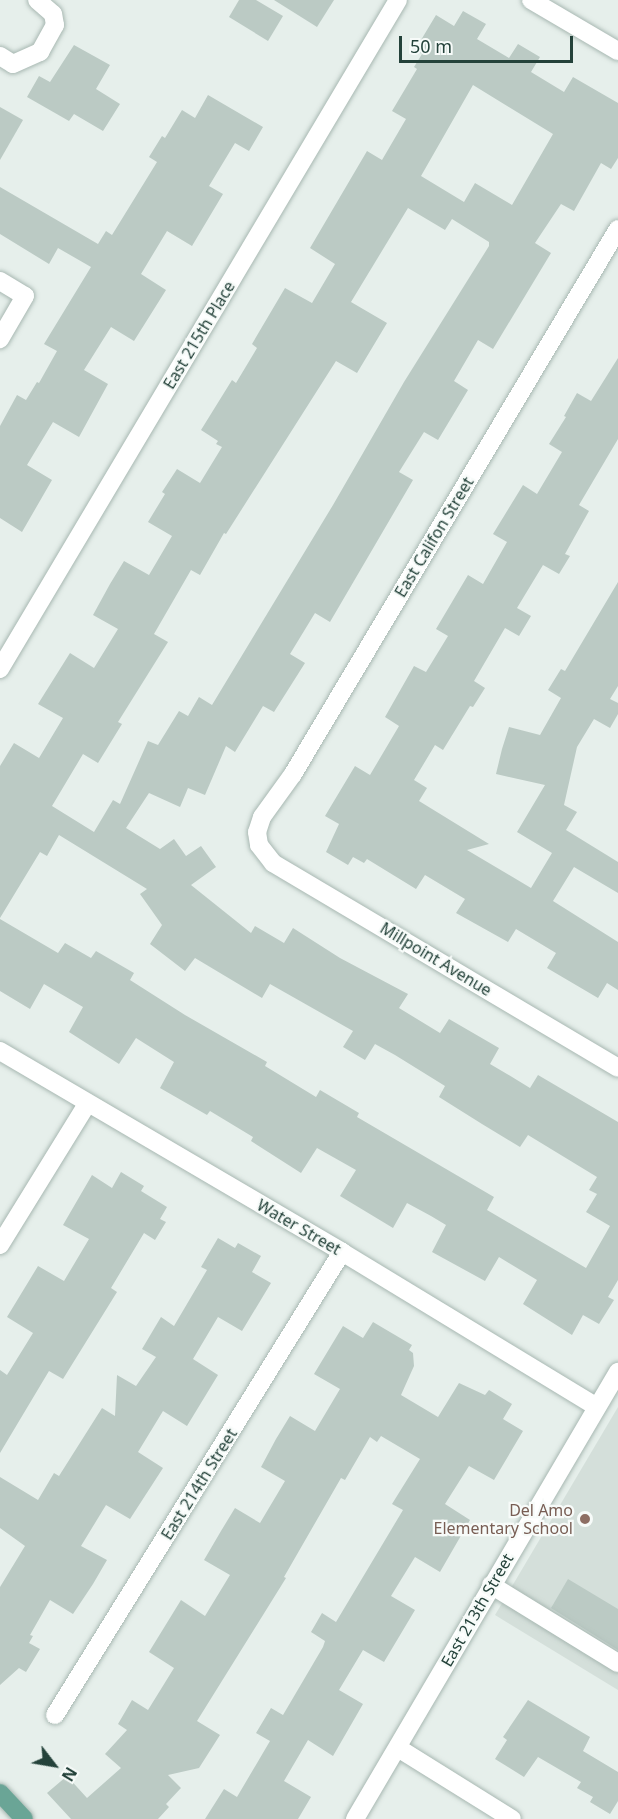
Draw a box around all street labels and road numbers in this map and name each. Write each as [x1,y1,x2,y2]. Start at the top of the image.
street label: East 215th Place [159,278,239,392]
street label: East Califon Street [391,473,477,601]
street label: Millpoint Avenue [377,918,495,1000]
street label: Water Street [254,1195,344,1259]
street label: East 214th Street [157,1425,241,1543]
street label: East 213th Street [437,1550,517,1670]

